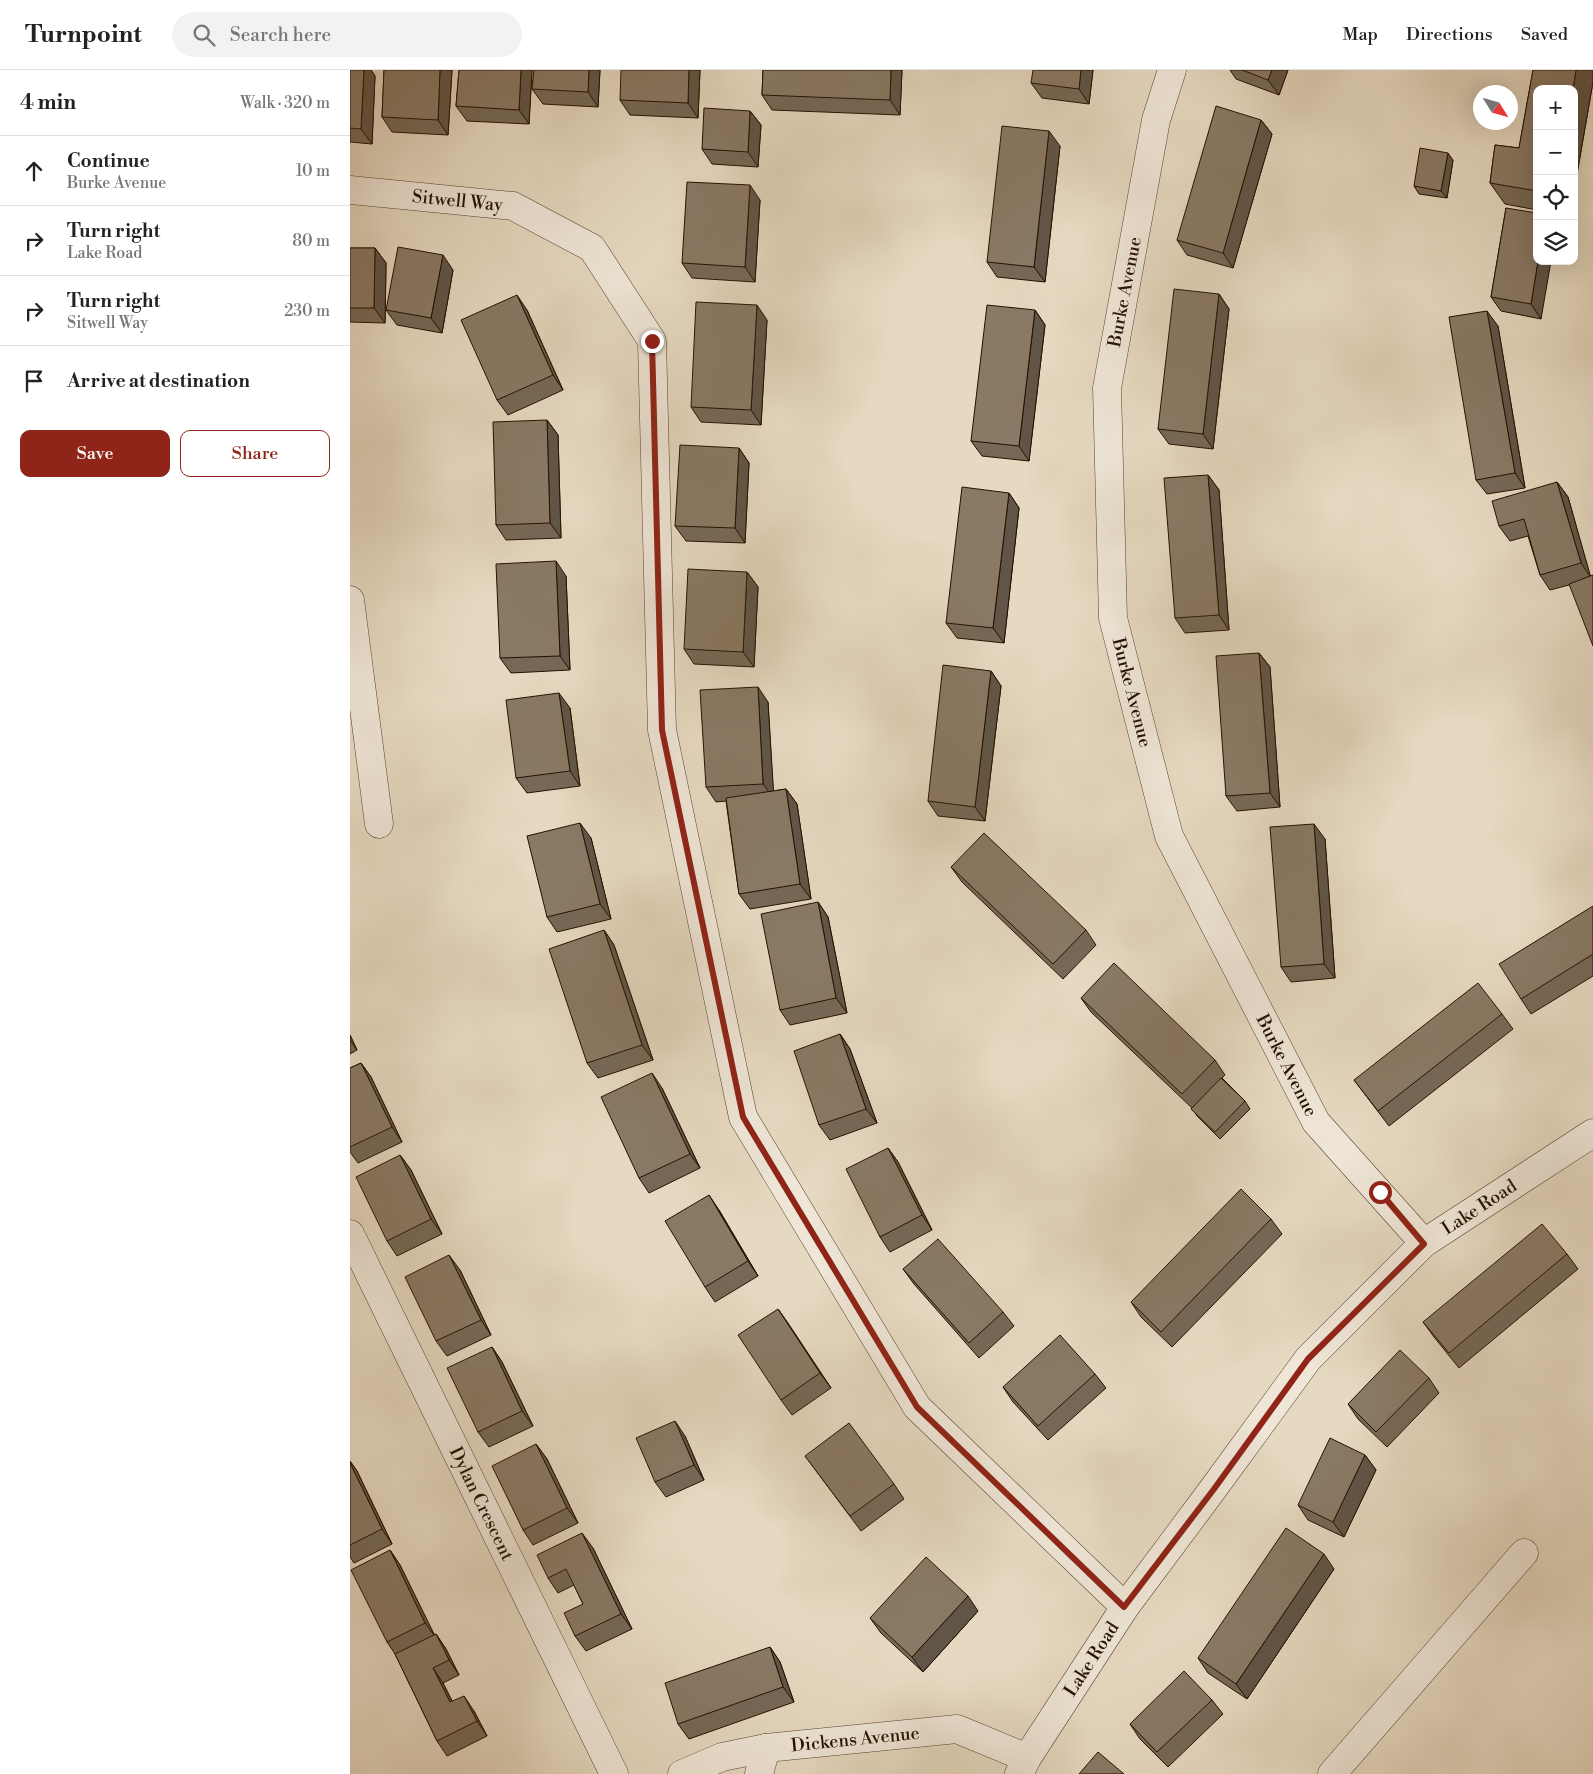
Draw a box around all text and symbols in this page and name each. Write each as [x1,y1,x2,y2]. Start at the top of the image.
search box [172,12,522,57]
text: Turnpoint [25,20,142,50]
icon: search [190,21,218,49]
text: Search here [230,23,331,47]
text: Map [1342,23,1378,46]
text: Directions [1406,23,1493,46]
text: Saved [1521,23,1568,46]
north arrow [1473,85,1518,130]
map controls [1533,85,1578,265]
button: + [1533,85,1578,130]
text: 4 min [20,90,76,116]
text: Walk · 320 m [240,93,330,113]
button: − [1533,130,1578,175]
text: Continue [67,149,150,173]
icon: ahead [20,157,48,185]
text: 10 m [296,161,330,181]
text: Burke Avenue [67,173,166,193]
button: locate [1533,175,1578,220]
street label: Sitwell Way [411,185,504,216]
text: Turn right [67,219,160,243]
button: layers [1533,220,1578,265]
icon: right [20,227,48,255]
text: 80 m [292,231,330,251]
street label: Burke Avenue [1103,235,1147,350]
text: Lake Road [67,243,142,263]
text: Turn right [67,289,160,313]
icon: right [20,297,48,325]
text: 230 m [284,301,330,321]
text: Sitwell Way [67,313,148,333]
route end [641,330,664,353]
icon: arrive [20,367,48,395]
text: Arrive at destination [67,369,250,393]
button: Save [20,430,170,477]
button: Share [180,430,330,477]
street label: Burke Avenue [1107,635,1157,750]
street label: Burke Avenue [1251,1009,1323,1120]
street label: Lake Road [1437,1174,1522,1240]
route start [1369,1181,1392,1204]
street label: Dylan Crescent [444,1443,520,1565]
street label: Lake Road [1059,1616,1124,1701]
street label: Dickens Avenue [790,1721,921,1757]

